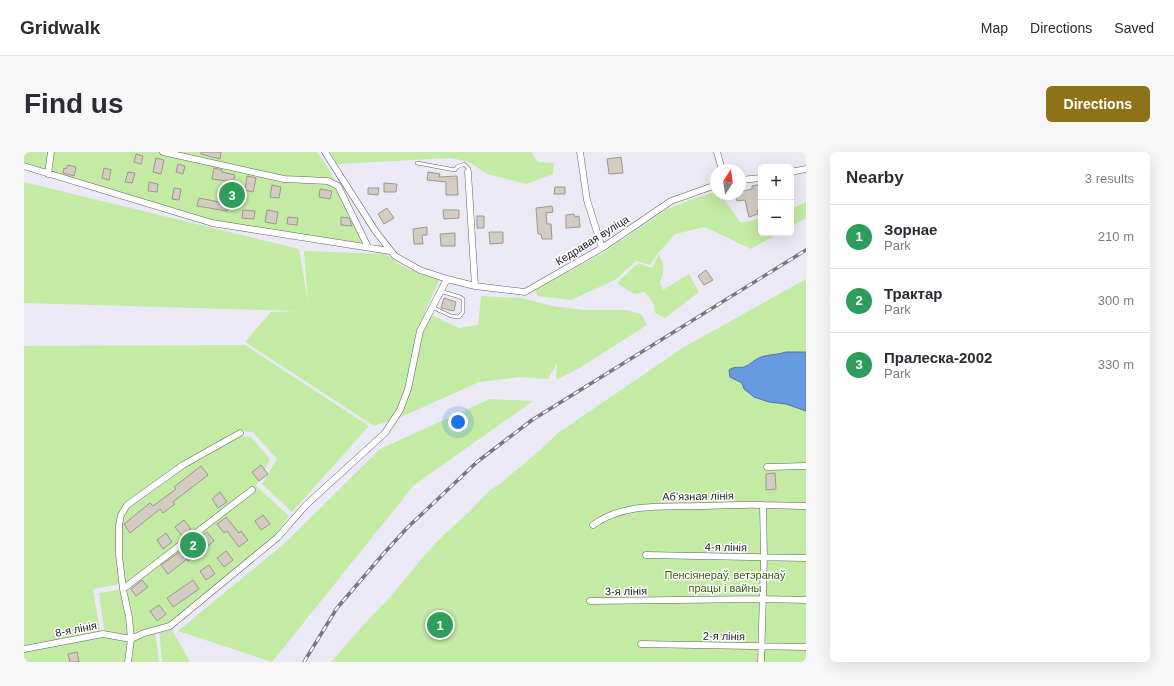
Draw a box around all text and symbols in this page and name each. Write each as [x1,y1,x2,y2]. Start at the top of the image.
text: Gridwalk [20,17,100,38]
text: Map [981,20,1008,36]
text: Directions [1030,20,1092,36]
text: Saved [1114,20,1154,36]
button: Directions [1046,86,1150,122]
text: Find us [24,88,124,119]
north arrow [710,164,746,200]
map controls [758,164,794,236]
button: + [758,164,794,200]
text: Nearby [846,168,904,187]
text: 3 results [1085,171,1134,186]
pin: 3 [219,180,245,210]
button: − [758,200,794,236]
street label: Кедравая вуліца [553,212,632,267]
text: Зорнае [884,221,937,238]
text: 1 [855,229,863,244]
text: 210 m [1098,229,1134,244]
text: Park [884,238,911,253]
text: Трактар [884,285,942,302]
text: 2 [855,293,863,308]
text: 300 m [1098,293,1134,308]
text: Park [884,302,911,317]
text: Пралеска-2002 [884,349,992,366]
text: 3 [855,357,863,372]
text: 330 m [1098,357,1134,372]
text: Park [884,366,911,381]
your location [448,412,468,432]
street label: Абʼязная лінія [662,489,734,503]
pin: 2 [180,530,206,560]
street label: 4-я лінія [705,541,747,553]
park label: Пенсіянераў, ветэранаў працы і вайны [665,569,786,594]
street label: 3-я лінія [605,585,647,597]
pin: 1 [427,610,453,640]
street label: 8-я лінія [54,619,98,639]
street label: 2-я лінія [703,630,745,642]

